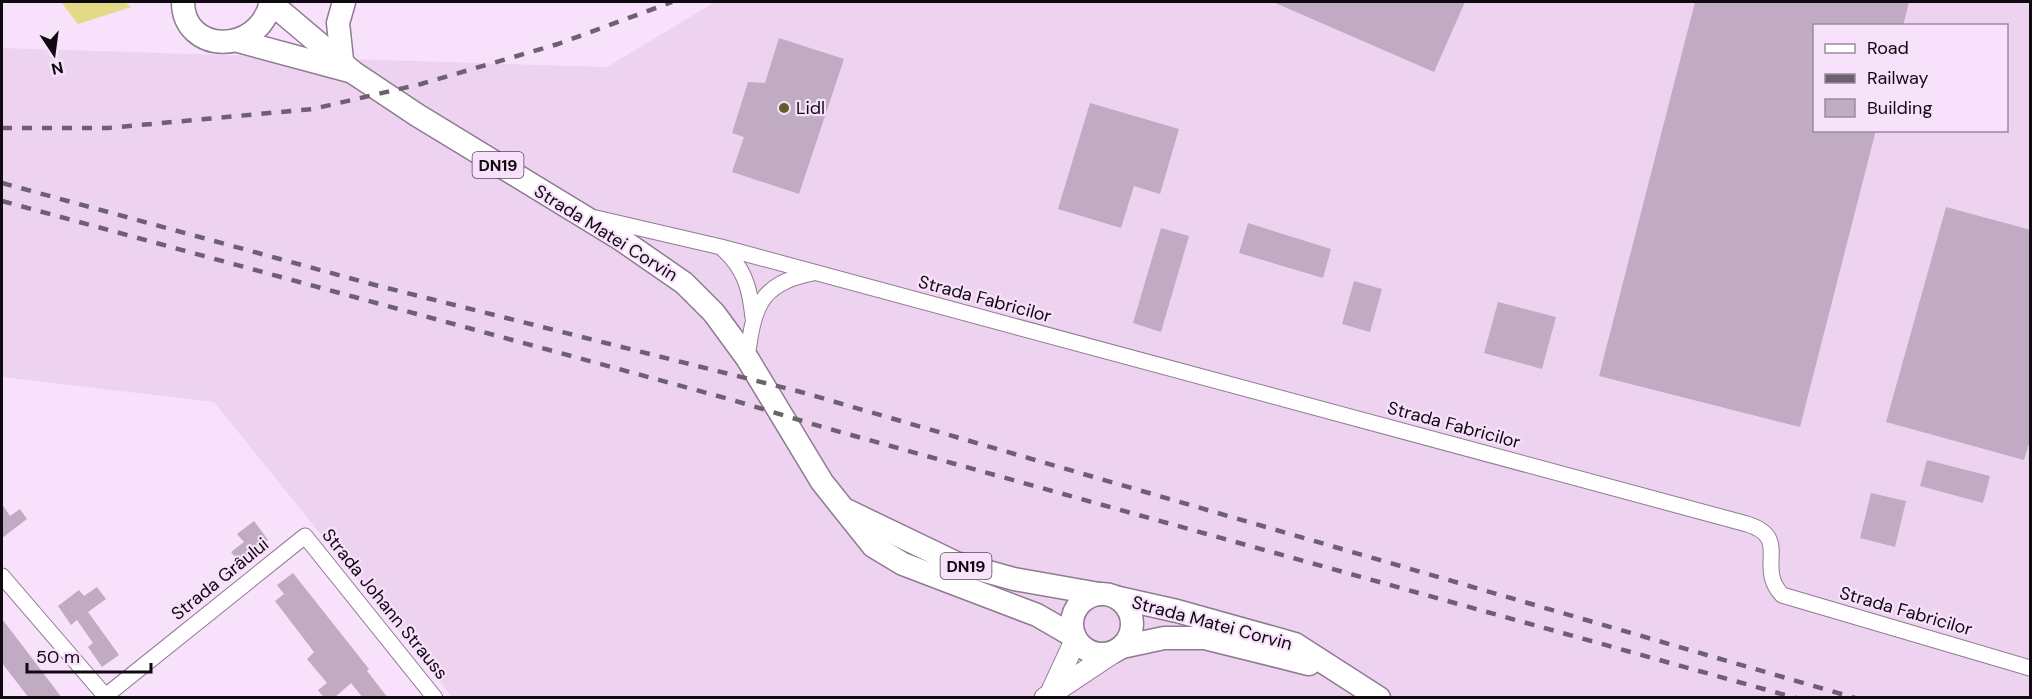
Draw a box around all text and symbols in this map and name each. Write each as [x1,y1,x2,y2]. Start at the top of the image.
north arrow [24,24,84,84]
legend [1813,24,2008,132]
text: Road [1867,36,1909,60]
text: N [49,57,65,80]
text: Railway [1867,66,1929,90]
place label: Lidl [796,96,825,120]
text: Building [1867,96,1932,120]
marker: Lidl [777,101,791,115]
road number: DN19 [472,152,524,178]
street label: Strada Matei Corvin [530,179,682,287]
street label: Strada Fabricilor [916,270,1055,328]
street label: Strada Fabricilor [1385,396,1524,454]
street label: Strada Johann Strauss [317,524,453,684]
street label: Strada Grâului [166,532,274,626]
road number: DN19 [940,553,992,579]
street label: Strada Fabricilor [1837,581,1975,641]
street label: Strada Matei Corvin [1129,590,1295,656]
scale bar [27,636,152,674]
text: 50 m [36,645,80,669]

